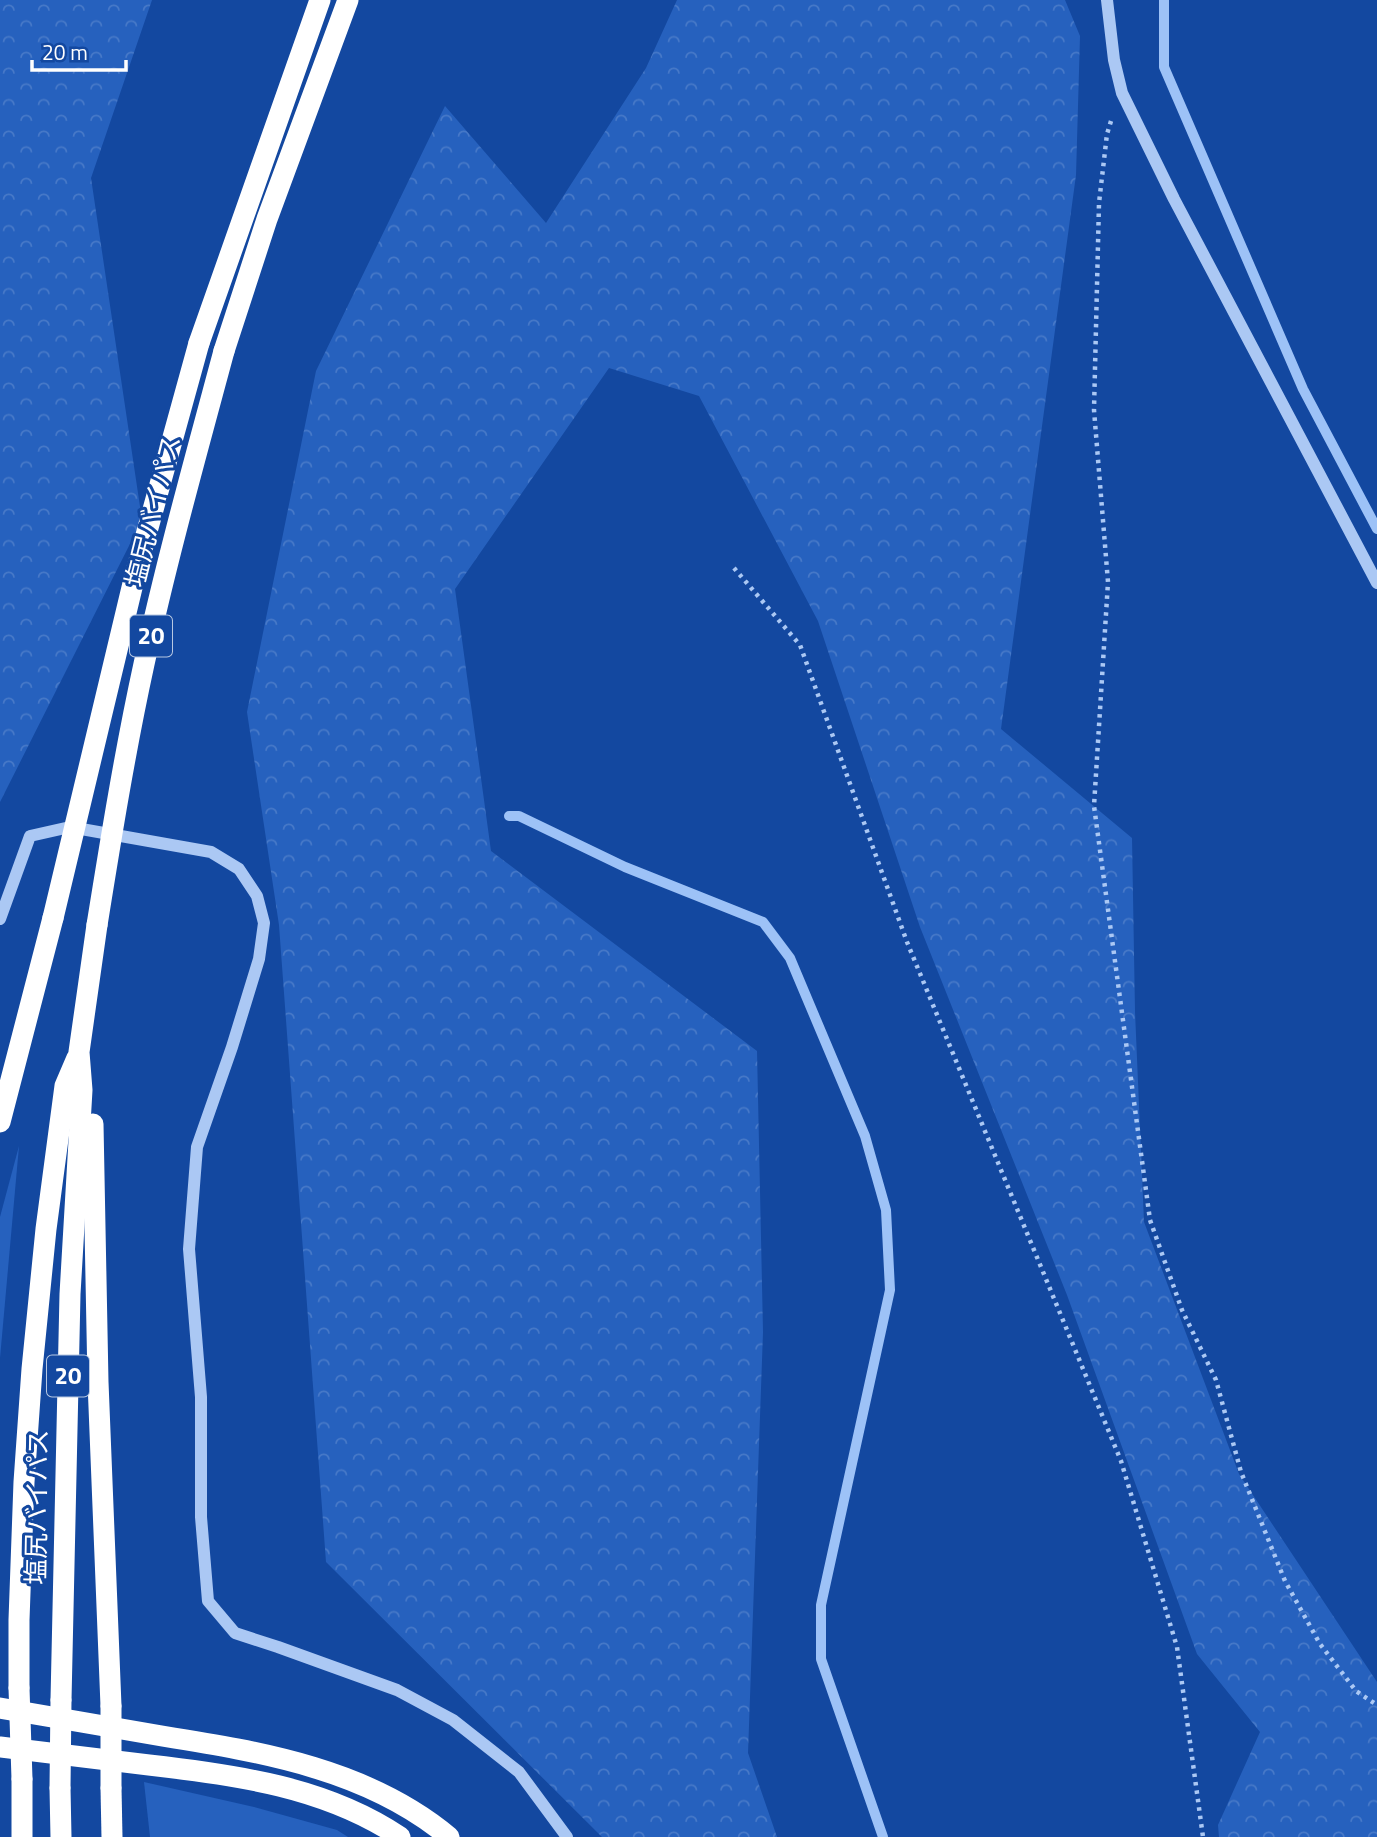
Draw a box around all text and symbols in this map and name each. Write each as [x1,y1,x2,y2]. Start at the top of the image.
scale bar [32,28,126,72]
text: 20 m [42,36,88,68]
street label: 塩尻バイパス [115,431,190,591]
road number: 20 [130,616,172,656]
road number: 20 [47,1356,89,1396]
street label: 塩尻バイパス [16,1429,57,1585]

